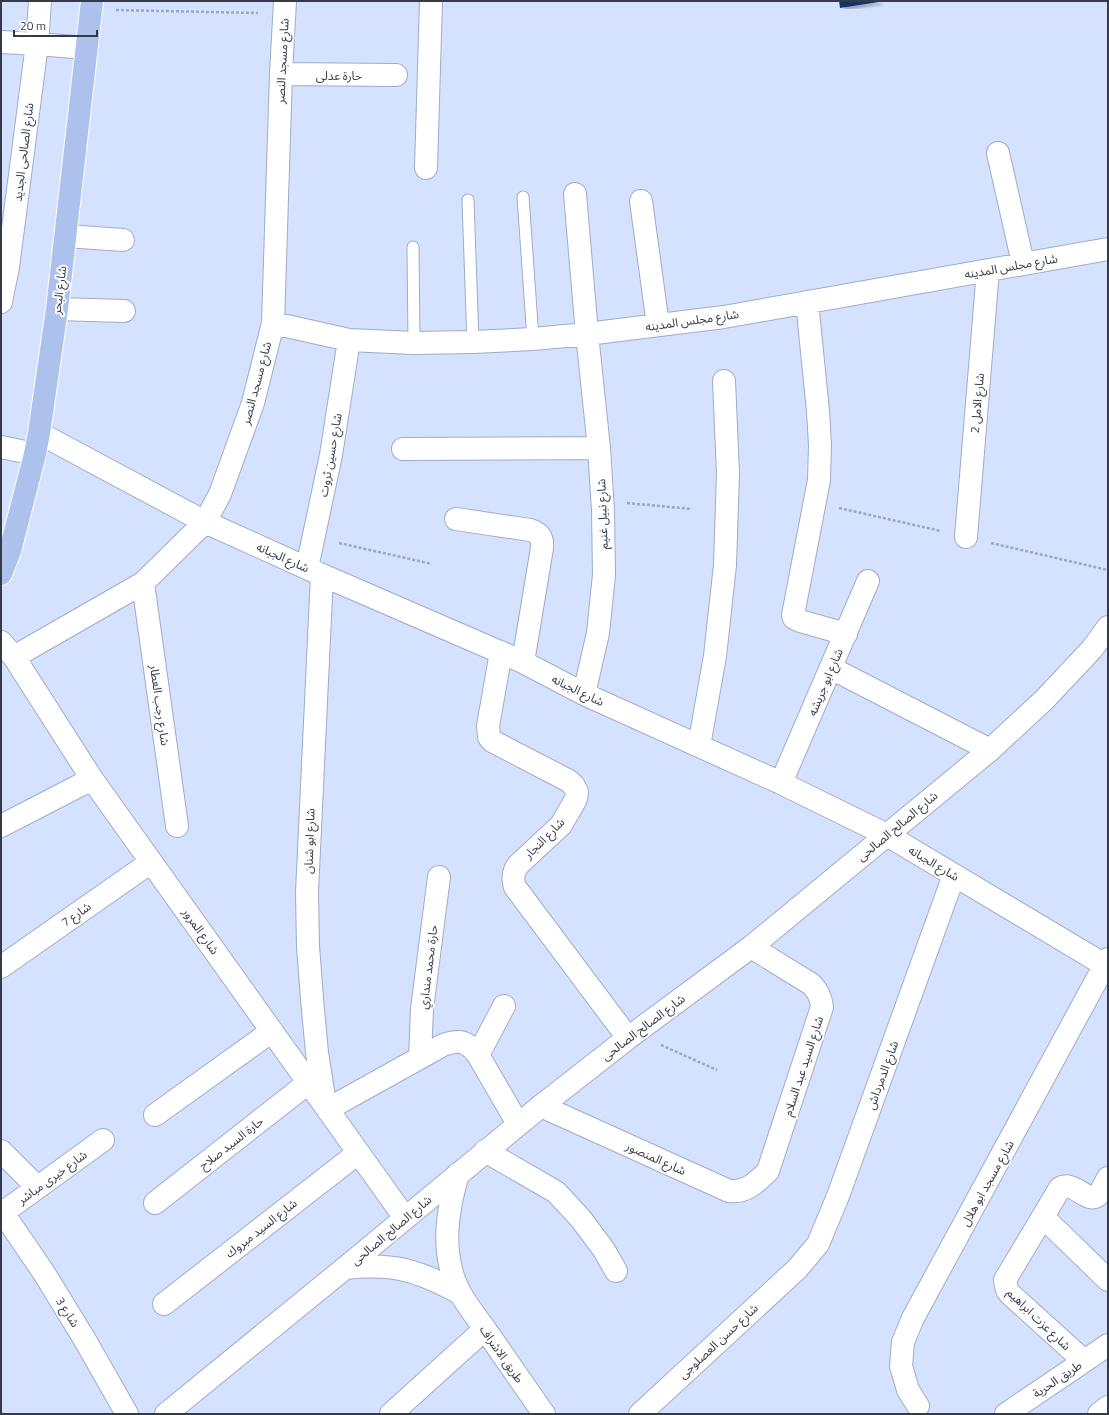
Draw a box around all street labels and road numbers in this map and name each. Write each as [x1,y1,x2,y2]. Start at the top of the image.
street label: شارع مسجد النصر [270,18,294,105]
street label: حارة عدلى [316,66,362,85]
street label: شارع الصالحى الجديد [8,102,38,202]
street label: شارع مجلس المدينه [963,248,1059,284]
street label: شارع البحر [46,265,71,316]
street label: شارع مجلس المدينه [644,304,740,336]
street label: شارع مسجد النصر [236,339,276,428]
street label: شارع الامل 2 [965,372,989,434]
street label: شارع حسين ثروت [313,412,347,498]
street label: شارع نبيل غنيم [591,478,613,550]
street label: شارع الجبانه [253,537,313,577]
street label: شارع ابو جريشه [802,645,848,719]
street label: شارع رجب العطار [145,662,175,747]
street label: شارع الجبانه [549,669,607,711]
street label: شارع الصالح الصالحى [852,786,942,866]
street label: شارع ابو شنان [298,808,320,874]
street label: شارع النجار [518,813,569,864]
street label: شارع الجبانه [905,840,963,886]
street label: شارع 7 [57,897,95,931]
street label: شارع المرور [177,903,224,958]
street label: حارة محمد منداري [413,924,443,1010]
street label: شارع الصالح الصالحى [597,989,689,1065]
street label: شارع السيد عبد السلام [778,1014,828,1118]
street label: شارع الدمرداش [861,1038,903,1112]
street label: حارة السيد صلاح [195,1112,267,1174]
street label: شارع المنصور [622,1136,689,1180]
street label: شارع مسجد ابو هلال [955,1136,1019,1230]
street label: شارع خيرى مباشر [12,1145,91,1209]
street label: شارع الصالح الصالحى [346,1190,436,1270]
street label: شارع السيد مبروك [221,1194,301,1262]
street label: شارع عزت ابراهيم [1003,1283,1075,1355]
street label: شارع 3 [51,1293,85,1331]
street label: شارع حسن العصلوجى [674,1299,762,1383]
street label: طريق الاشراف [475,1321,529,1387]
street label: طريق الحرية [1029,1356,1085,1402]

